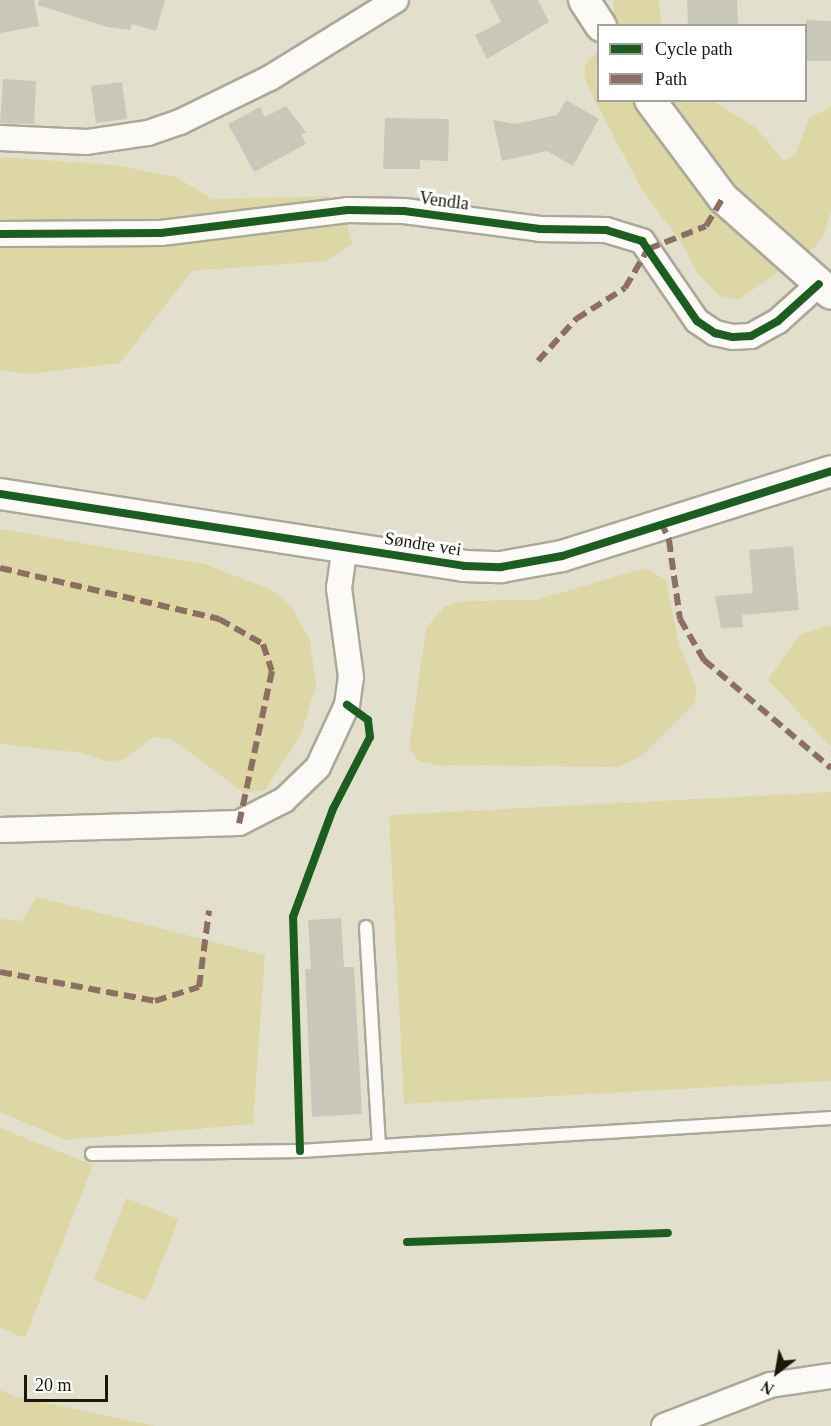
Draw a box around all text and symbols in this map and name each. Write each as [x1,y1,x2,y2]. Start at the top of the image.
legend [597,24,807,102]
text: Cycle path [655,39,732,59]
text: Path [655,69,687,89]
street label: Vendla [418,187,470,215]
street label: Søndre vei [383,527,463,561]
north arrow [747,1342,807,1402]
scale bar [27,1363,111,1401]
text: 20 m [35,1375,72,1395]
text: N [758,1378,777,1398]

